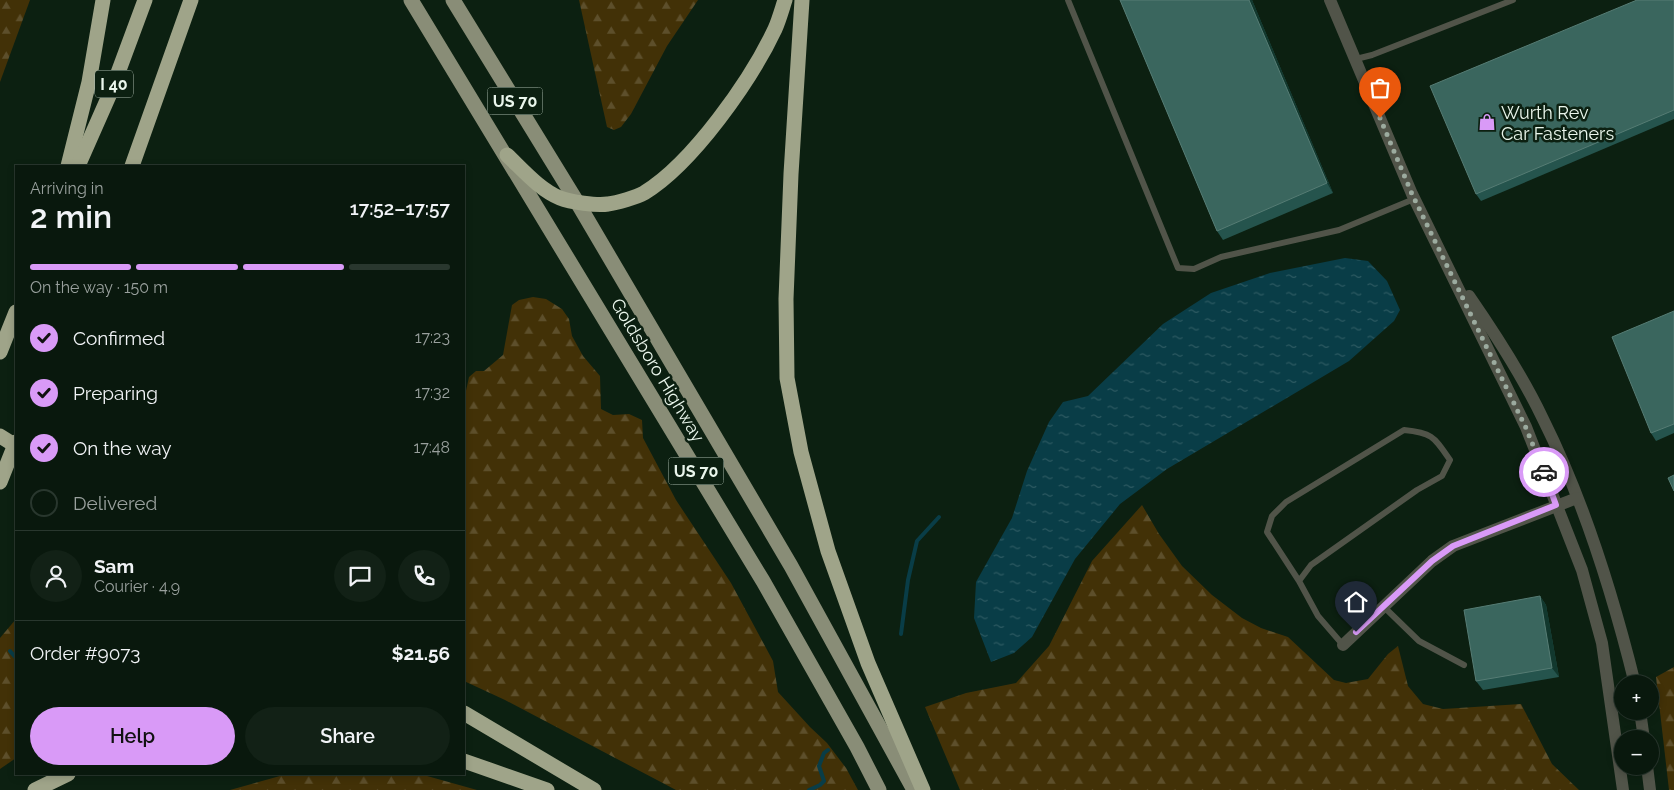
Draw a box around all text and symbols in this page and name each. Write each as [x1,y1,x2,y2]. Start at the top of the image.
pin [1359,67,1401,118]
road number: I 40 [95,70,133,98]
icon: bag [1366,74,1394,102]
road number: US 70 [488,88,542,114]
place label: Wurth Rev Car Fasteners [1501,102,1614,144]
shop icon: Wurth Rev Car Fasteners [1477,112,1497,132]
text: Arriving in [30,179,104,198]
text: 17:52–17:57 [350,197,450,219]
text: 2 min [30,198,112,235]
text: On the way · 150 m [30,278,168,297]
street label: Goldsboro Highway [607,294,709,446]
icon: check [30,324,58,352]
text: Confirmed [73,327,165,349]
text: 17:23 [415,328,450,347]
icon: check [30,379,58,407]
text: Preparing [73,382,158,404]
text: 17:32 [415,383,450,402]
icon: check [30,434,58,462]
text: On the way [73,437,172,459]
text: 17:48 [413,438,450,457]
courier [1519,447,1569,497]
road number: US 70 [668,458,724,484]
icon: car [1530,458,1558,486]
text: Delivered [73,492,157,514]
button: person [30,550,82,602]
button: chat [334,550,386,602]
button: phone [398,550,450,602]
text: Sam [94,555,134,577]
text: Courier · 4.9 [94,577,180,596]
pin [1335,581,1377,632]
icon: home [1342,588,1370,616]
text: Order #9073 [30,642,141,664]
text: $21.56 [392,642,450,664]
map controls [1614,675,1659,775]
button: + [1614,675,1659,720]
button: Help [30,707,235,765]
button: Share [245,707,450,765]
button: − [1614,730,1659,775]

